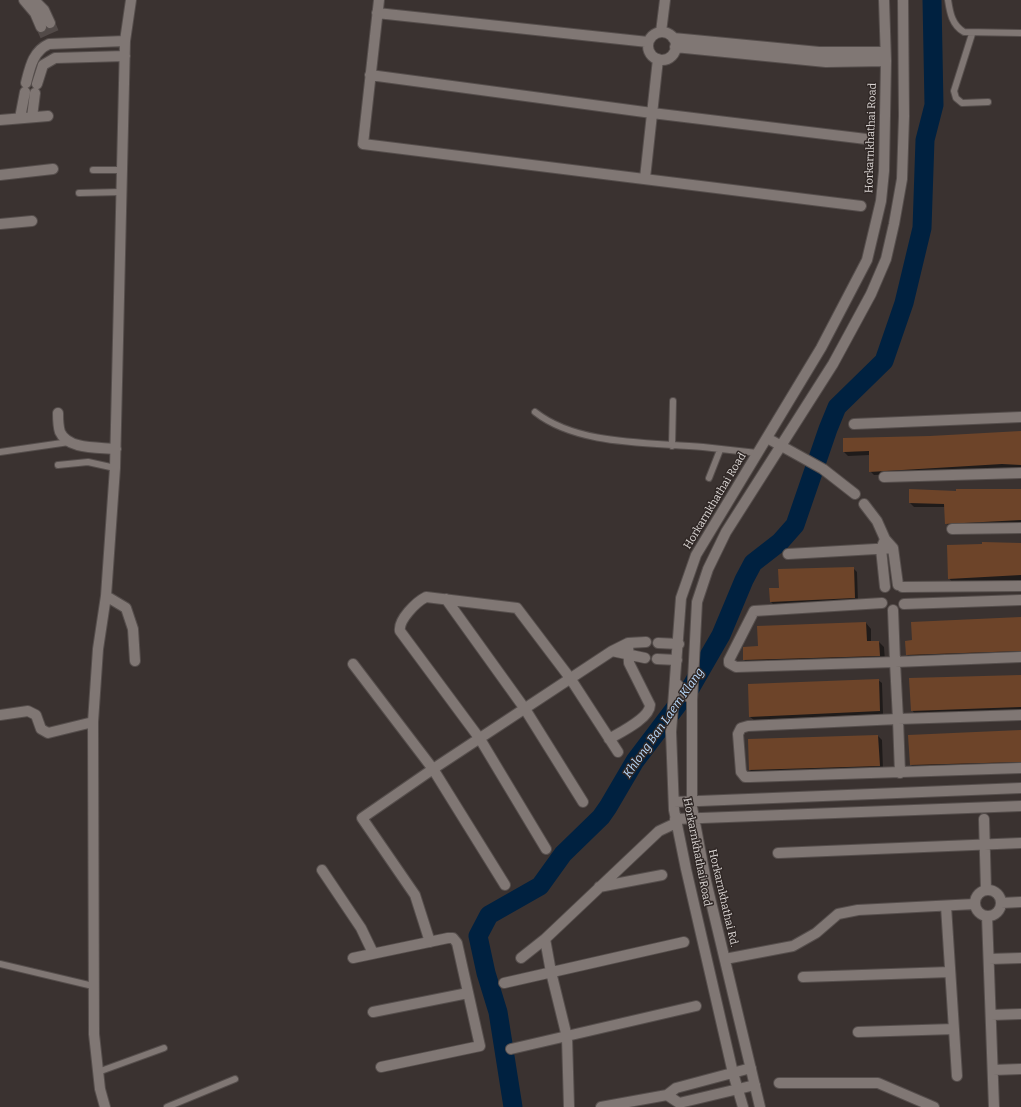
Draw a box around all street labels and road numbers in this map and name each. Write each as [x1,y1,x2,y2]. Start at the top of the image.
street label: Horkarnkhathai Road [862,83,880,193]
street label: Horkarnkhathai Road [681,450,749,552]
street label: Horkarnkhathai Road [680,797,714,907]
street label: Horkarnkhathai Rd. [705,848,741,948]

